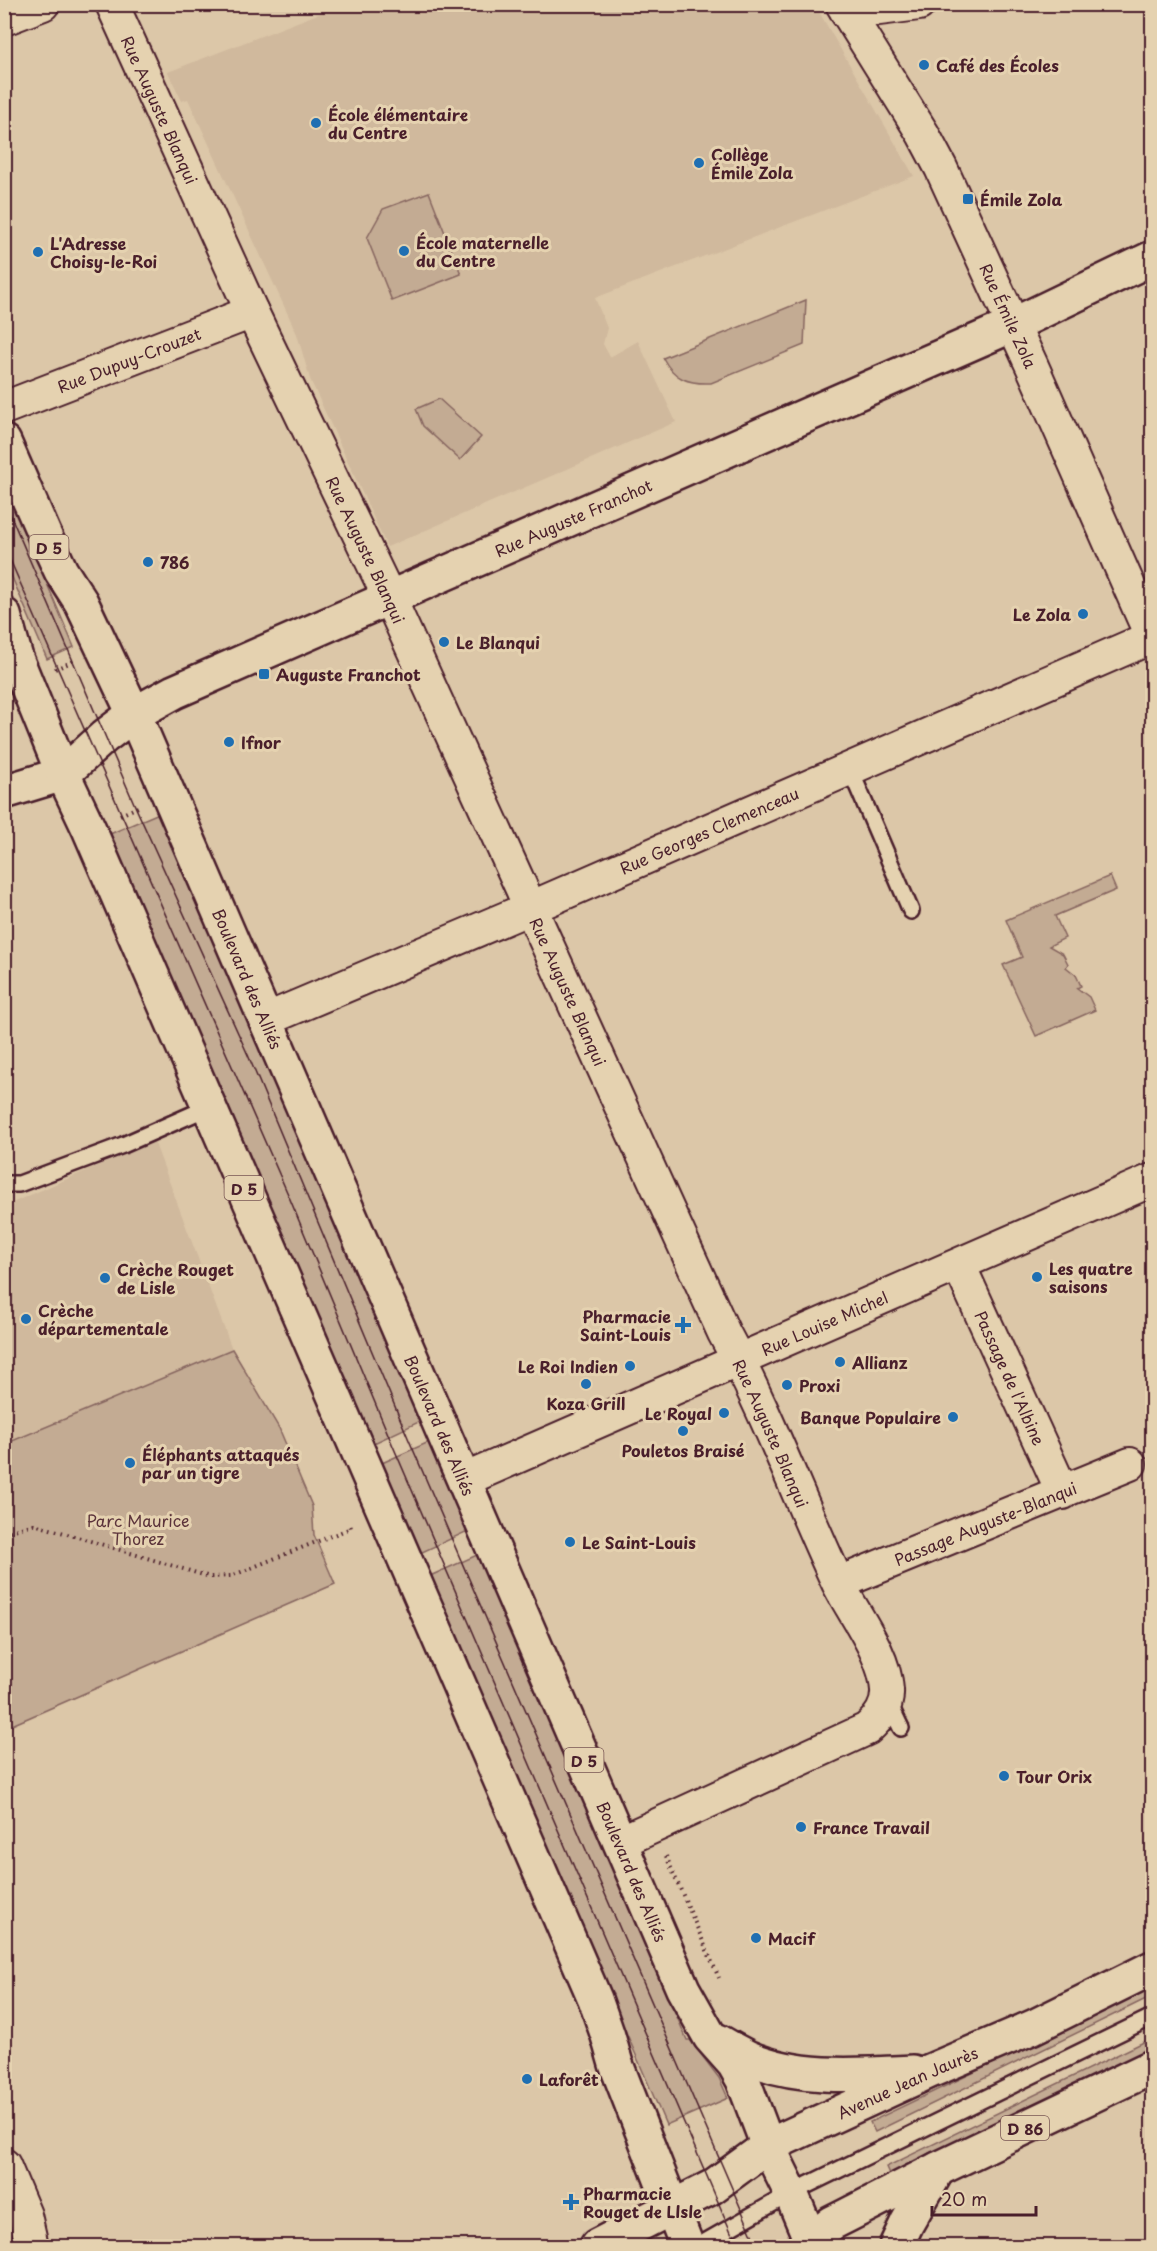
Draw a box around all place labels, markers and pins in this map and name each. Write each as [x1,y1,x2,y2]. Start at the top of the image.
place label: Café des Écoles [936,53,1059,77]
marker: Café des Écoles [917,58,931,72]
place label: École élémentaire du Centre [328,102,468,144]
marker: École élémentaire du Centre [309,116,323,130]
place label: Collège Émile Zola [711,142,793,184]
marker: Collège Émile Zola [692,156,706,170]
place label: Émile Zola [980,187,1062,211]
marker: Émile Zola [961,192,975,206]
place label: École maternelle du Centre [416,230,549,272]
place label: L'Adresse Choisy-le-Roi [50,231,158,273]
marker: École maternelle du Centre [397,244,411,258]
marker: L'Adresse Choisy-le-Roi [31,245,45,259]
place label: 786 [160,550,189,574]
marker: 786 [141,555,155,569]
place label: Le Zola [1013,602,1071,626]
marker: Le Zola [1076,607,1090,621]
place label: Le Blanqui [456,630,540,654]
marker: Le Blanqui [437,635,451,649]
place label: Auguste Franchot [276,662,421,686]
marker: Auguste Franchot [257,667,271,681]
place label: Ifnor [241,730,282,754]
marker: Ifnor [222,735,236,749]
place label: Les quatre saisons [1049,1256,1133,1298]
place label: Crèche Rouget de Lisle [117,1257,234,1299]
marker: Les quatre saisons [1030,1270,1044,1284]
marker: Crèche Rouget de Lisle [98,1271,112,1285]
place label: Crèche départementale [38,1298,169,1340]
place label: Pharmacie Saint-Louis [580,1304,671,1346]
marker: Crèche départementale [19,1312,33,1326]
marker: Pharmacie Saint-Louis [676,1318,690,1332]
place label: Allianz [851,1350,908,1374]
place label: Le Roi Indien [518,1354,618,1378]
marker: Allianz [833,1355,847,1369]
marker: Le Roi Indien [623,1359,637,1373]
place label: Proxi [799,1373,840,1397]
marker: Koza Grill [579,1377,593,1391]
marker: Proxi [780,1378,794,1392]
place label: Koza Grill [547,1391,625,1415]
place label: Le Royal [645,1401,712,1425]
place label: Banque Populaire [800,1405,941,1429]
marker: Le Royal [717,1406,731,1420]
marker: Banque Populaire [946,1410,960,1424]
marker: Pouletos Braisé [676,1424,690,1438]
place label: Pouletos Braisé [621,1438,745,1462]
place label: Éléphants attaqués par un tigre [142,1442,300,1484]
marker: Éléphants attaqués par un tigre [123,1456,137,1470]
place label: Le Saint-Louis [582,1530,696,1554]
marker: Le Saint-Louis [563,1535,577,1549]
place label: Tour Orix [1016,1764,1092,1788]
marker: Tour Orix [997,1769,1011,1783]
place label: France Travail [813,1815,930,1839]
marker: France Travail [794,1820,808,1834]
place label: Macif [768,1926,816,1950]
marker: Macif [749,1931,763,1945]
place label: Laforêt [539,2067,599,2091]
marker: Laforêt [520,2072,534,2086]
place label: Pharmacie Rouget de LIsle [583,2181,702,2223]
marker: Pharmacie Rouget de LIsle [564,2195,578,2209]

